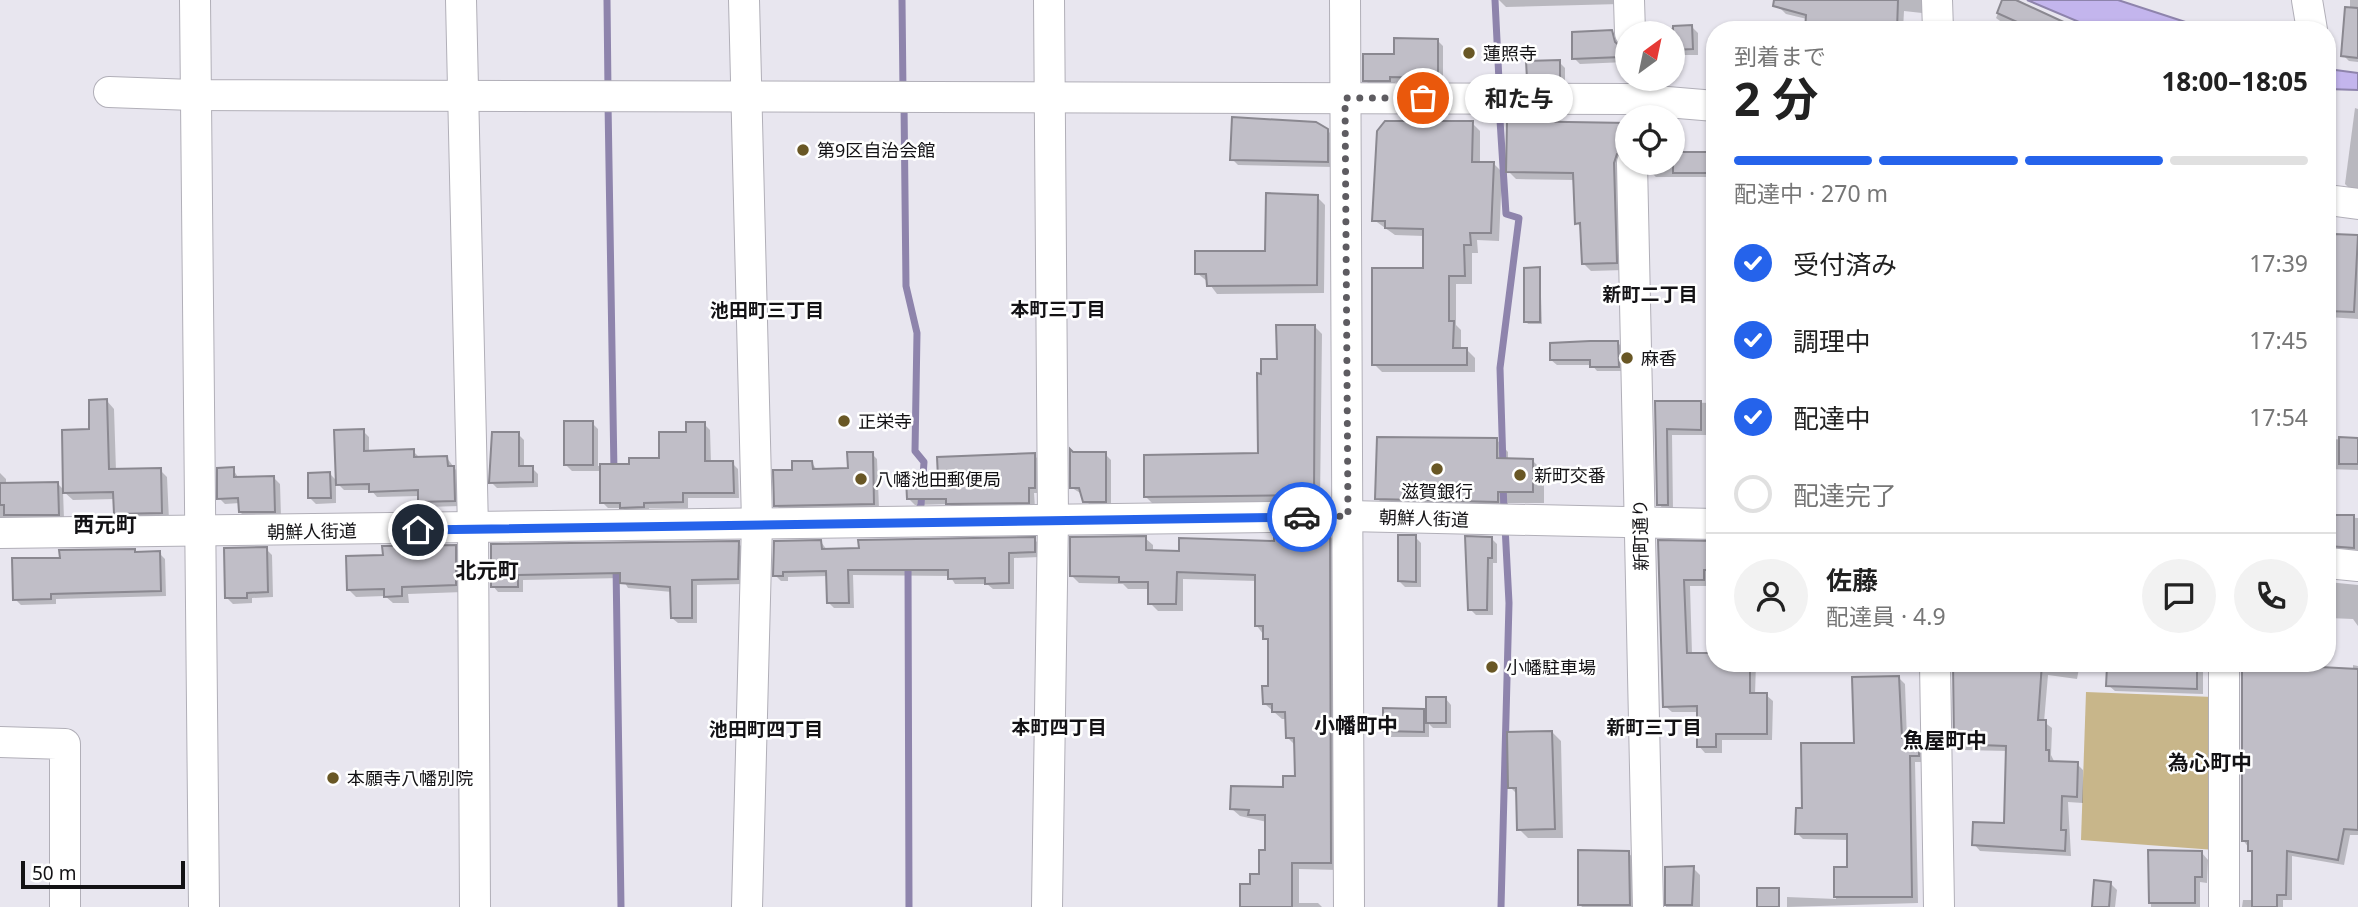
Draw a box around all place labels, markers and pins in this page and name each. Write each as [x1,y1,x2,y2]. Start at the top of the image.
place label: 蓮照寺 [1483,41,1537,65]
marker: 蓮照寺 [1461,45,1477,61]
pin [1393,68,1453,128]
callout: 和た与 [1465,74,1574,122]
place label: 第9区自治会館 [817,138,935,162]
marker: 第9区自治会館 [795,142,811,158]
place label: 麻香 [1641,346,1677,370]
marker: 麻香 [1619,350,1635,366]
place label: 正栄寺 [858,409,912,433]
marker: 正栄寺 [836,413,852,429]
marker: 滋賀銀行 [1429,461,1445,477]
place label: 新町交番 [1534,463,1606,487]
place label: 八幡池田郵便局 [875,467,1001,491]
marker: 新町交番 [1512,467,1528,483]
marker: 八幡池田郵便局 [853,471,869,487]
place label: 滋賀銀行 [1401,479,1473,503]
pin [388,500,448,560]
place label: 小幡駐車場 [1506,655,1596,679]
marker: 小幡駐車場 [1484,659,1500,675]
place label: 本願寺八幡別院 [347,766,473,790]
marker: 本願寺八幡別院 [325,770,341,786]

